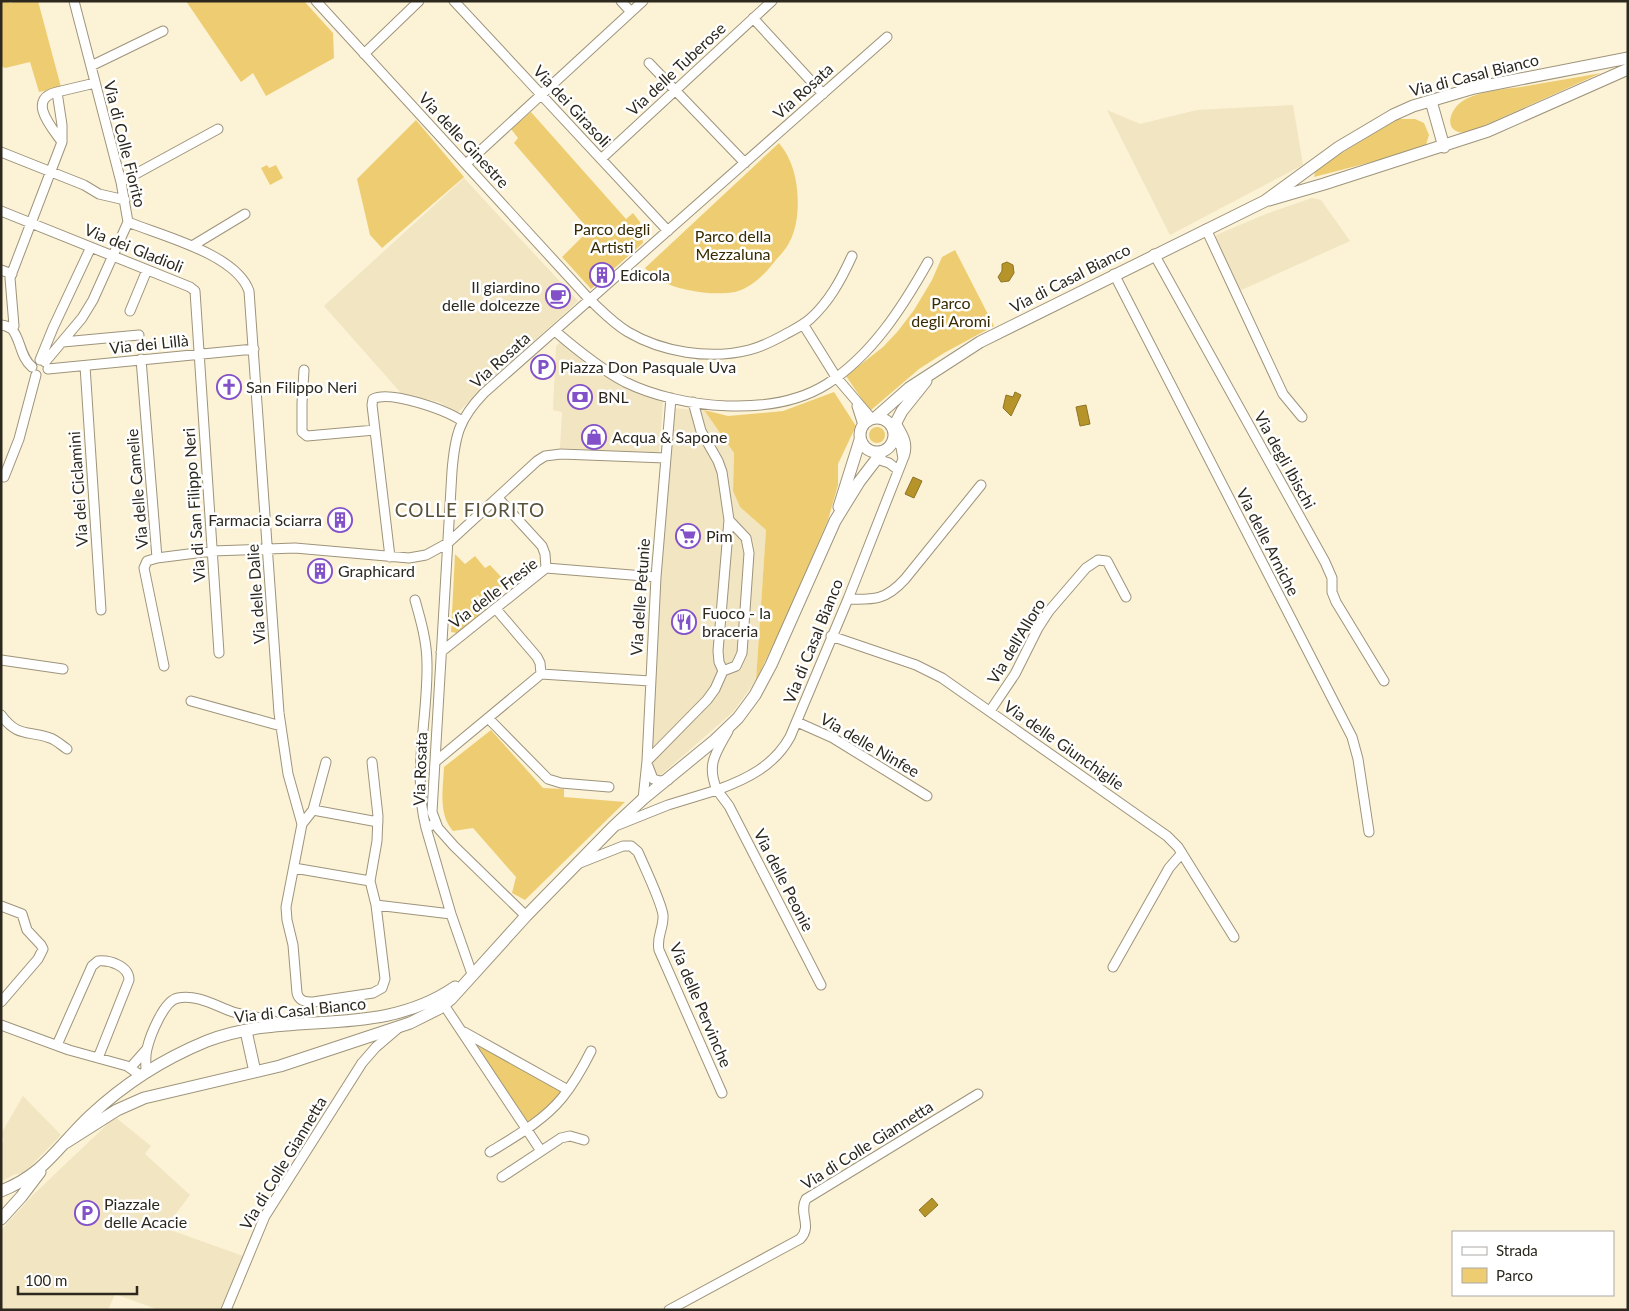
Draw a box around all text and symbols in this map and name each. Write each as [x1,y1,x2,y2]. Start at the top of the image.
street label: Via delle Tuberose [622,18,729,119]
street label: Via di Casal Bianco [1407,49,1540,100]
street label: Via Rosata [769,59,836,122]
street label: Via dei Girasoli [530,61,615,150]
street label: Via di Colle Fiorito [101,79,150,209]
street label: Via delle Ginestre [415,88,513,191]
street label: Via dei Gladioli [82,219,186,276]
park label: Parco degli Artisti [574,219,650,256]
park label: Parco della Mezzaluna [695,226,771,263]
street label: Via di Casal Bianco [1006,239,1133,316]
building icon: Edicola [589,262,615,288]
place label: Edicola [620,265,670,284]
place label: Il giardino delle dolcezze [442,277,540,314]
cafe icon: Il giardino delle dolcezze [545,283,571,309]
park label: Parco degli Aromi [911,293,991,330]
street label: Via Rosata [466,328,533,391]
street label: Via dei Lillà [108,330,190,357]
parking icon: Piazza Don Pasquale Uva [530,354,556,380]
place label: Piazza Don Pasquale Uva [560,357,736,376]
church icon: San Filippo Neri [216,374,242,400]
place label: San Filippo Neri [246,377,357,396]
bank icon: BNL [567,384,593,410]
place label: BNL [598,387,629,406]
street label: Via degli Ibischi [1251,408,1320,512]
shop icon: Acqua & Sapone [581,424,607,450]
street label: Via di San Filippo Neri [179,427,208,583]
place label: Acqua & Sapone [612,427,728,446]
street label: Via delle Camelie [122,428,151,550]
street label: Via dei Ciclamini [64,431,91,547]
street label: Via delle Arniche [1233,485,1304,599]
district label: COLLE FIORITO [395,498,545,521]
building icon: Farmacia Sciarra [327,507,353,533]
place label: Farmacia Sciarra [208,510,322,529]
supermarket icon: Pim [675,523,701,549]
place label: Pim [706,526,733,545]
street label: Via delle Petunie [626,538,653,656]
street label: Via delle Dalie [243,543,268,645]
street label: Via delle Fresie [445,553,541,632]
building icon: Graphicard [307,558,333,584]
place label: Graphicard [338,561,415,580]
street label: Via di Casal Bianco [779,576,846,706]
street label: Via dell'Alloro [983,595,1048,687]
place label: Fuoco - la braceria [702,603,771,640]
restaurant icon: Fuoco - la braceria [671,609,697,635]
street label: Via delle Giunchiglie [1001,696,1128,793]
street label: Via delle Ninfee [817,709,923,781]
street label: Via Rosata [409,732,430,806]
street label: Via delle Peonie [751,825,818,934]
street label: Via delle Pervinche [667,940,736,1070]
street label: Via di Casal Bianco [233,993,367,1026]
street label: Via di Colle Giannetta [235,1093,330,1233]
street label: Via di Colle Giannetta [797,1096,936,1193]
place label: Piazzale delle Acacie [104,1194,187,1231]
parking icon: Piazzale delle Acacie [74,1200,100,1226]
legend [1452,1231,1614,1296]
text: Strada [1496,1241,1538,1259]
scale bar [18,1264,136,1296]
text: Parco [1496,1266,1533,1284]
text: 100 m [25,1271,67,1289]

